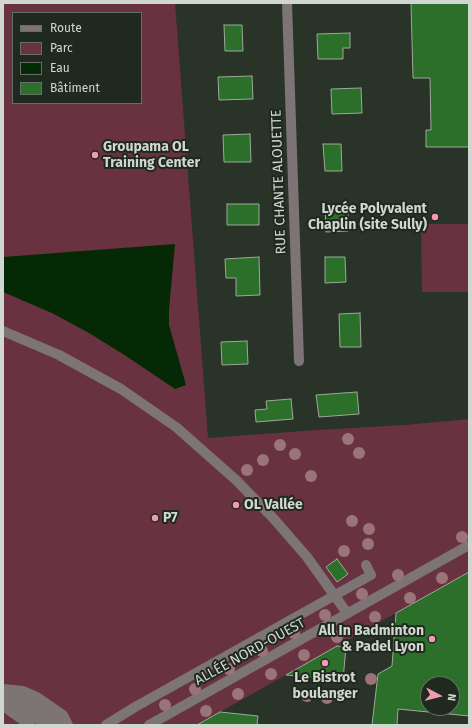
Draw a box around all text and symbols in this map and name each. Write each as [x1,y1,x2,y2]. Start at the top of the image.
legend [12,12,142,104]
text: Route [50,21,82,35]
text: Parc [50,41,73,55]
text: Eau [50,61,70,75]
text: Bâtiment [50,81,100,95]
street label: RUE CHANTE ALOUETTE [268,109,290,255]
place label: Groupama OL Training Center [103,139,200,172]
marker: Groupama OL Training Center [90,150,100,160]
place label: Lycée Polyvalent Chaplin (site Sully) [308,201,427,234]
marker: Lycée Polyvalent Chaplin (site Sully) [430,212,440,222]
place label: OL Vallée [244,497,303,513]
marker: OL Vallée [231,500,241,510]
place label: P7 [163,510,178,526]
marker: P7 [150,513,160,523]
street label: ALLÉE NORD-OUEST [192,615,308,689]
place label: All In Badminton & Padel Lyon [319,623,424,656]
marker: All In Badminton & Padel Lyon [427,634,437,644]
marker: Le Bistrot boulanger [320,658,330,668]
place label: Le Bistrot boulanger [292,670,358,702]
north arrow [420,676,460,716]
text: N [445,693,458,702]

